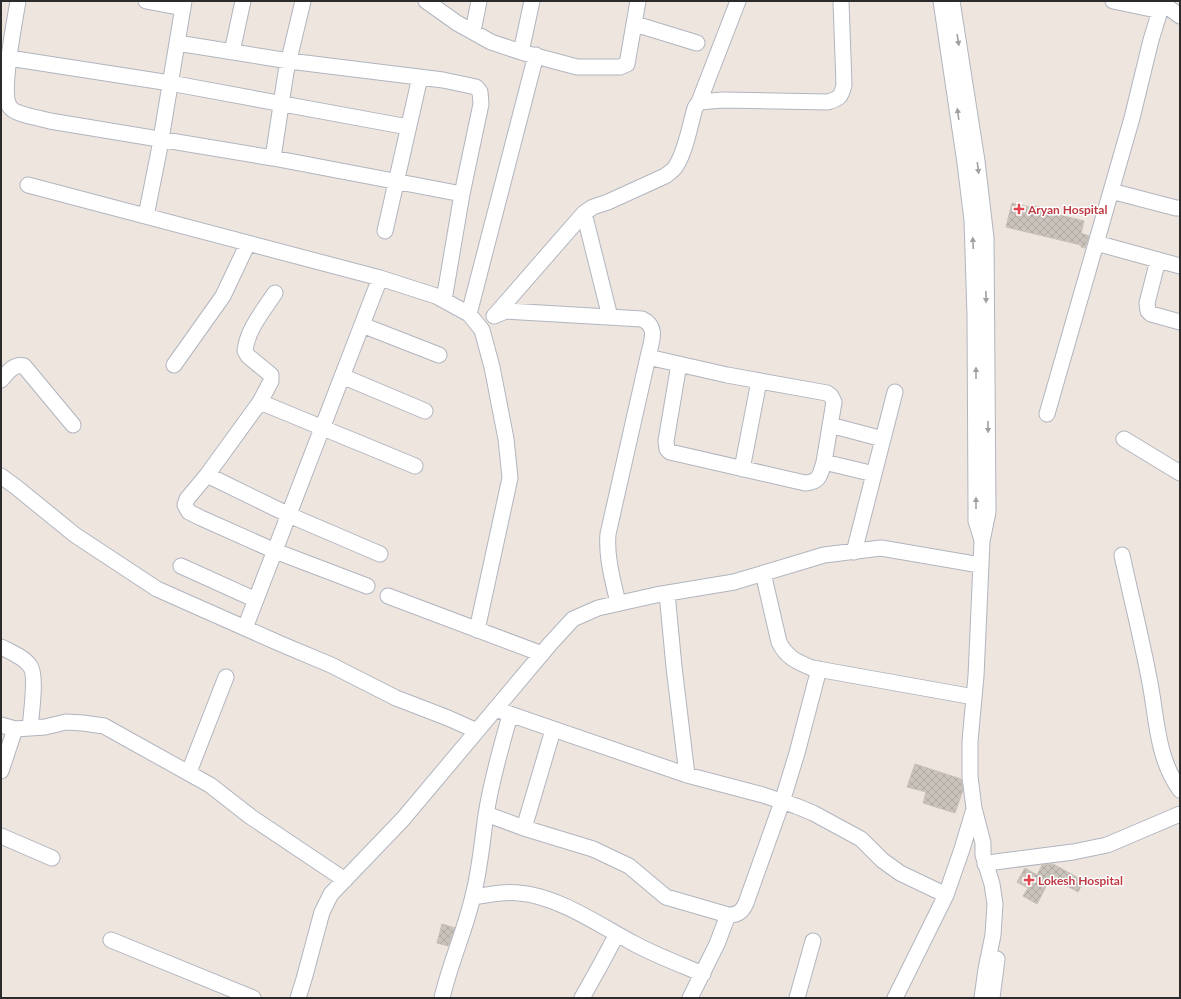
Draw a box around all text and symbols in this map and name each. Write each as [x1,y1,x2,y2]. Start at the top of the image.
one-way arrow [955,33,961,46]
one-way arrow [955,108,961,120]
one-way arrow [975,162,981,174]
place label: Aryan Hospital [1027,202,1107,217]
marker: Aryan Hospital [1013,203,1025,215]
one-way arrow [970,236,976,249]
one-way arrow [983,291,990,303]
one-way arrow [973,366,979,379]
one-way arrow [985,421,991,434]
one-way arrow [973,496,979,509]
place label: Lokesh Hospital [1038,873,1123,888]
marker: Lokesh Hospital [1023,874,1035,886]

